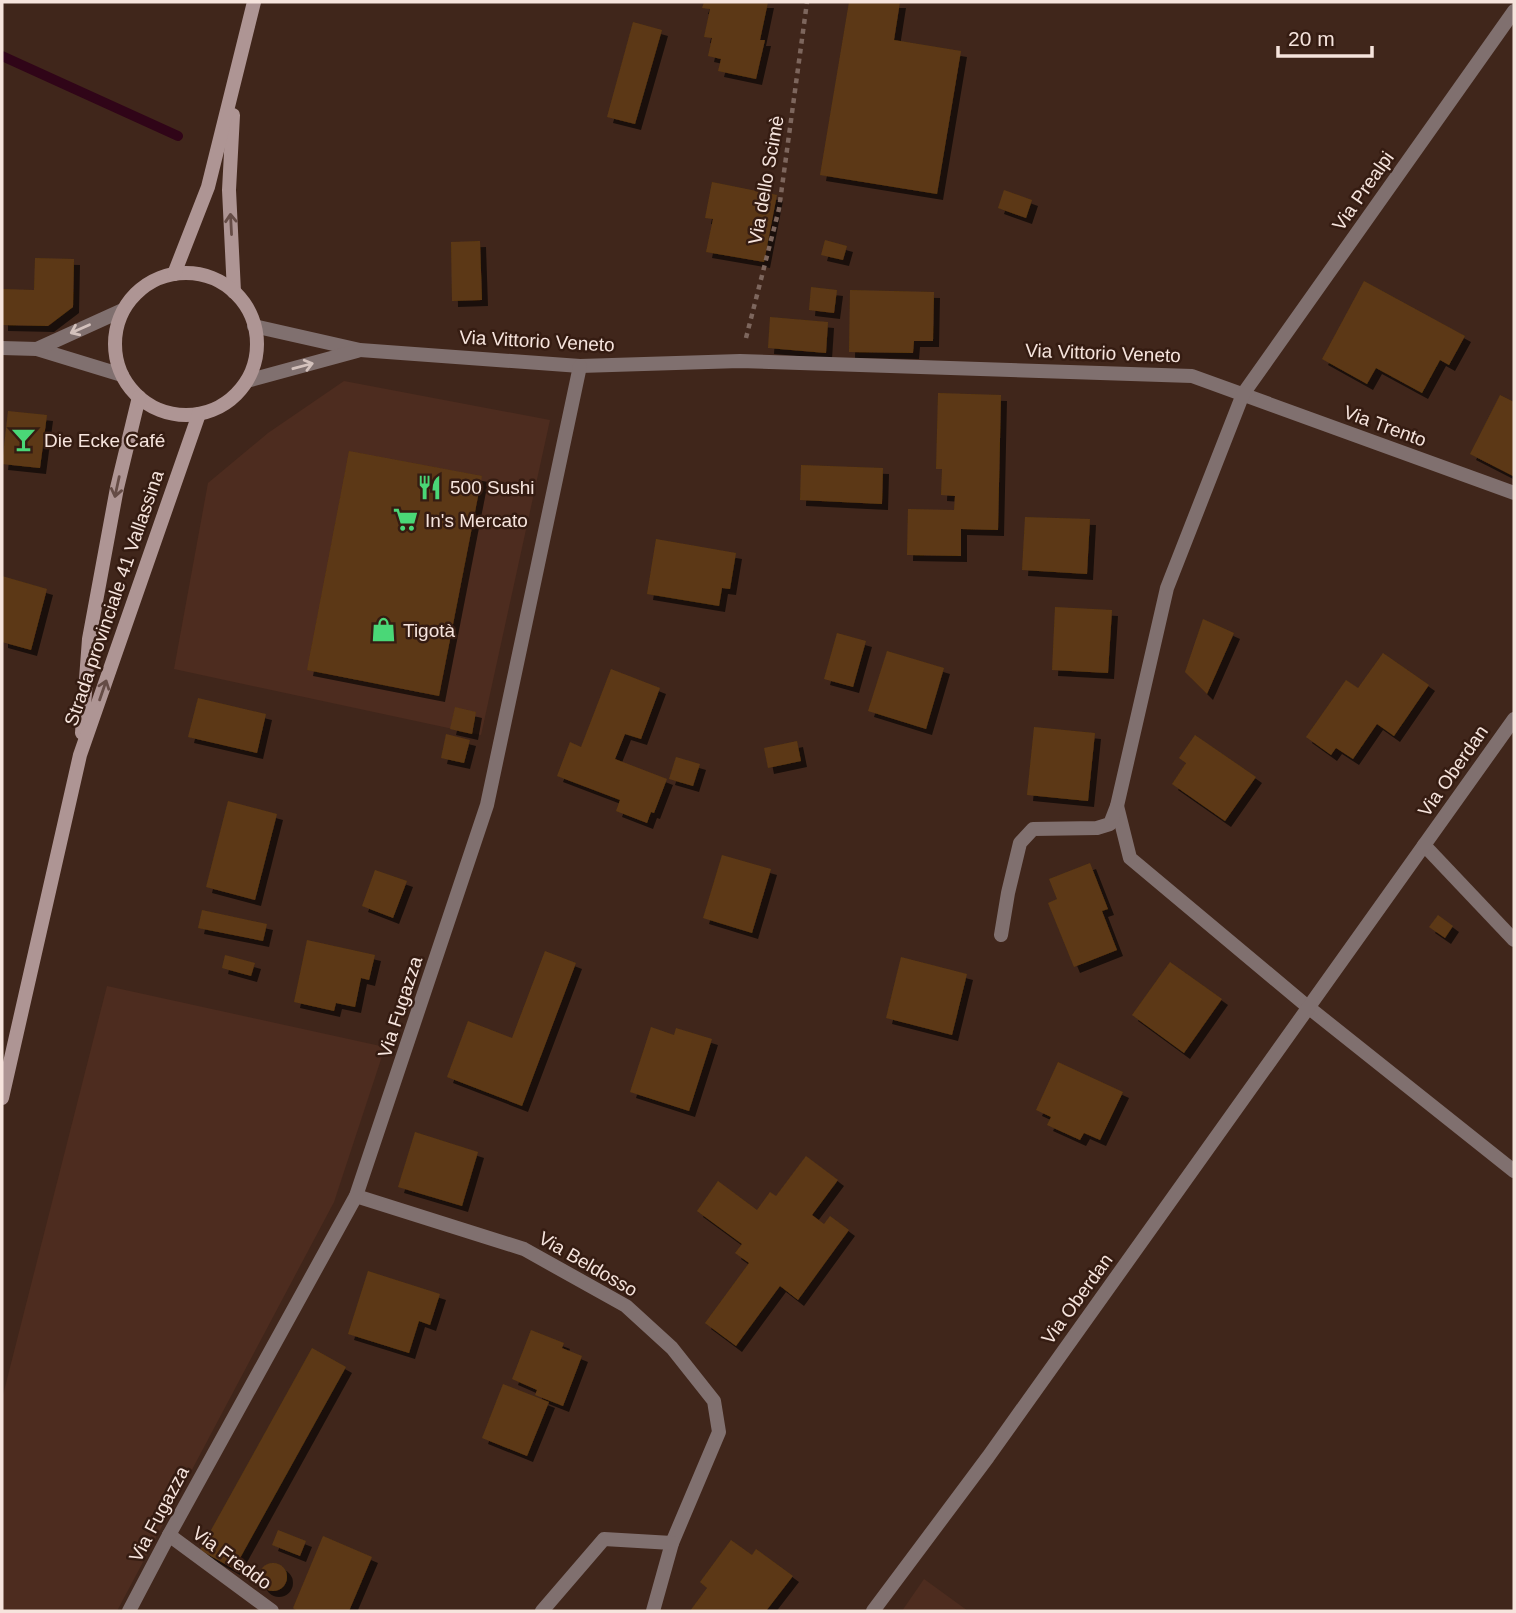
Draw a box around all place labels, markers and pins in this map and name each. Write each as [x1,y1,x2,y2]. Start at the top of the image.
bar icon: Die Ecke Café [10,426,38,454]
place label: Die Ecke Café [44,430,165,451]
restaurant icon: 500 Sushi [416,473,444,501]
place label: 500 Sushi [450,477,535,498]
supermarket icon: In's Mercato [391,506,419,534]
place label: In's Mercato [425,510,528,531]
shop icon: Tigotà [369,616,397,644]
place label: Tigotà [403,620,456,641]

